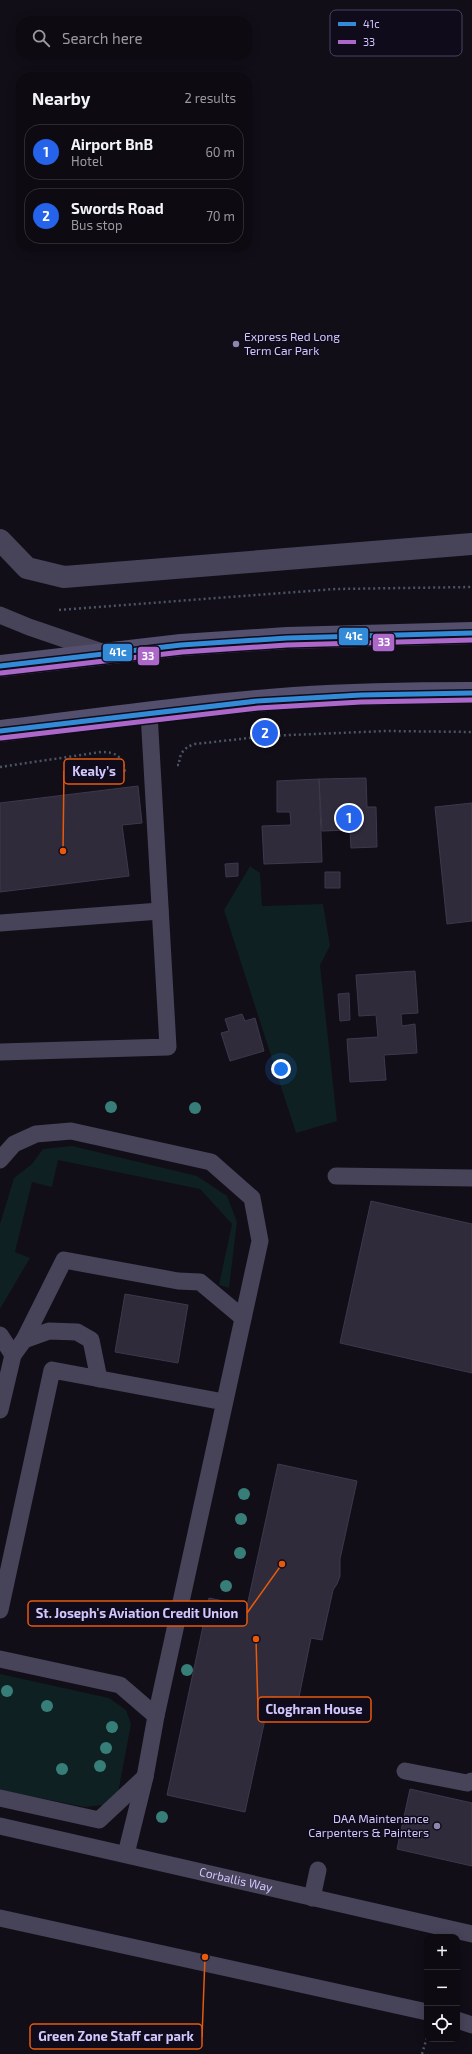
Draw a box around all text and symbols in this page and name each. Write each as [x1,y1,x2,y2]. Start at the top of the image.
legend [330,10,462,56]
search box [16,16,252,60]
text: 41c [363,17,380,30]
icon: search [30,27,52,49]
text: Search here [62,29,143,47]
text: 33 [363,35,375,48]
text: Nearby [32,88,90,108]
text: 2 results [184,90,236,106]
text: Airport BnB [71,135,153,153]
text: 1 [43,144,49,160]
text: 60 m [205,144,235,160]
text: Hotel [71,153,103,169]
text: Swords Road [71,199,164,217]
text: 2 [42,208,50,224]
text: 70 m [206,208,235,224]
text: Bus stop [71,217,122,233]
place label: Express Red Long Term Car Park [244,329,340,357]
marker: Express Red Long Term Car Park [231,339,241,349]
line badge: 41c [338,627,369,646]
text: 41c [345,629,363,642]
line badge: 33 [372,633,395,652]
text: 33 [378,635,390,648]
line badge: 41c [102,643,133,662]
text: 41c [109,645,127,658]
line badge: 33 [137,646,160,666]
text: 33 [142,649,154,662]
pin: 2 [252,718,278,748]
callout: Kealy’s [64,759,124,784]
text: Kealy’s [72,763,116,779]
pin: 1 [336,803,362,833]
your location [271,1059,291,1079]
callout: St. Joseph's Aviation Credit Union [28,1601,247,1626]
text: St. Joseph's Aviation Credit Union [36,1605,238,1621]
callout: Cloghran House [258,1697,371,1722]
text: Cloghran House [265,1701,363,1717]
place label: DAA Maintenance Carpenters & Painters [308,1811,429,1839]
marker: DAA Maintenance Carpenters & Painters [432,1821,442,1831]
street label: Corballis Way [198,1864,275,1894]
map controls [424,1934,460,2042]
button: + [424,1934,460,1970]
button: − [424,1970,460,2006]
button: locate [424,2006,460,2042]
callout: Green Zone Staff car park [30,2024,202,2049]
text: Green Zone Staff car park [38,2028,194,2044]

